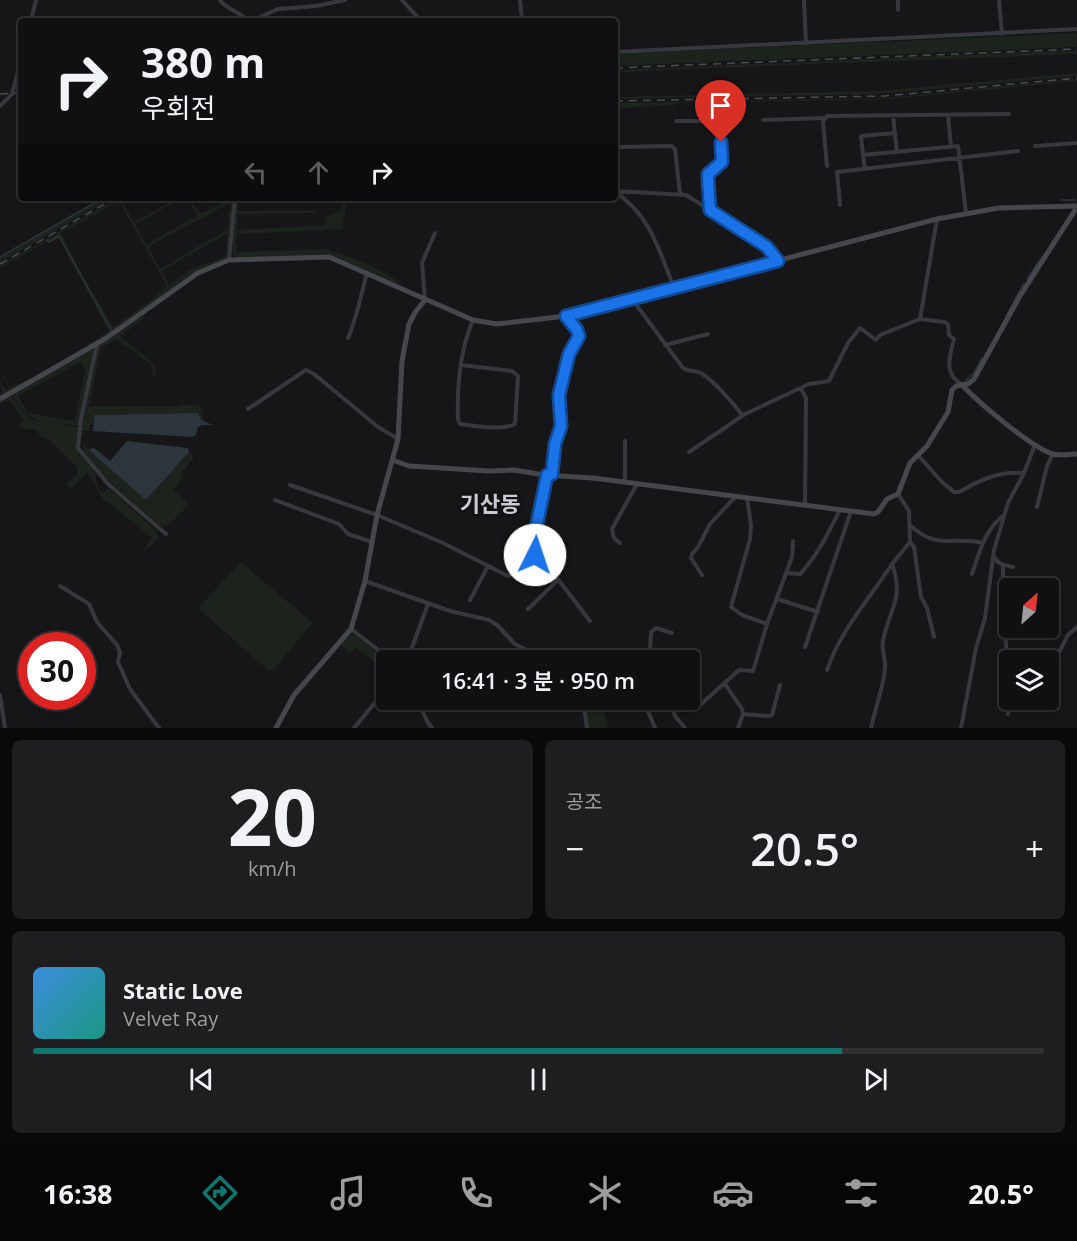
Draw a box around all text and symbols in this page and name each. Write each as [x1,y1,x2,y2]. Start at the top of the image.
text: 380 m [141,33,265,90]
icon: right [42,42,120,120]
pin [695,80,746,142]
text: 우회전 [141,89,216,126]
icon: arrive [704,89,737,122]
icon: left [239,156,272,189]
icon: ahead [302,156,335,189]
icon: right [365,156,398,189]
district label: 기산동 [460,488,520,518]
position arrow [503,523,567,587]
north arrow [999,578,1059,638]
map controls [999,578,1059,710]
speed limit sign: 30 [18,632,96,710]
button: layers [999,650,1059,710]
text: 16:41 · 3 분 · 950 m [441,665,635,695]
text: 20 [228,763,317,869]
text: 공조 [566,788,602,815]
text: 20.5° [750,818,859,879]
text: − [566,826,584,871]
text: + [1025,826,1044,871]
text: km/h [248,855,297,882]
text: Static Love [123,975,243,1005]
text: Velvet Ray [123,1005,218,1032]
icon: previous [185,1063,218,1096]
icon: pause [522,1063,555,1096]
icon: next [859,1063,892,1096]
icon: directions [199,1172,241,1214]
icon: music [327,1172,369,1214]
icon: phone [455,1172,497,1214]
icon: climate [584,1172,626,1214]
icon: car [712,1172,754,1214]
icon: filters [840,1172,882,1214]
text: 16:38 [43,1175,113,1212]
text: 20.5° [968,1175,1034,1212]

